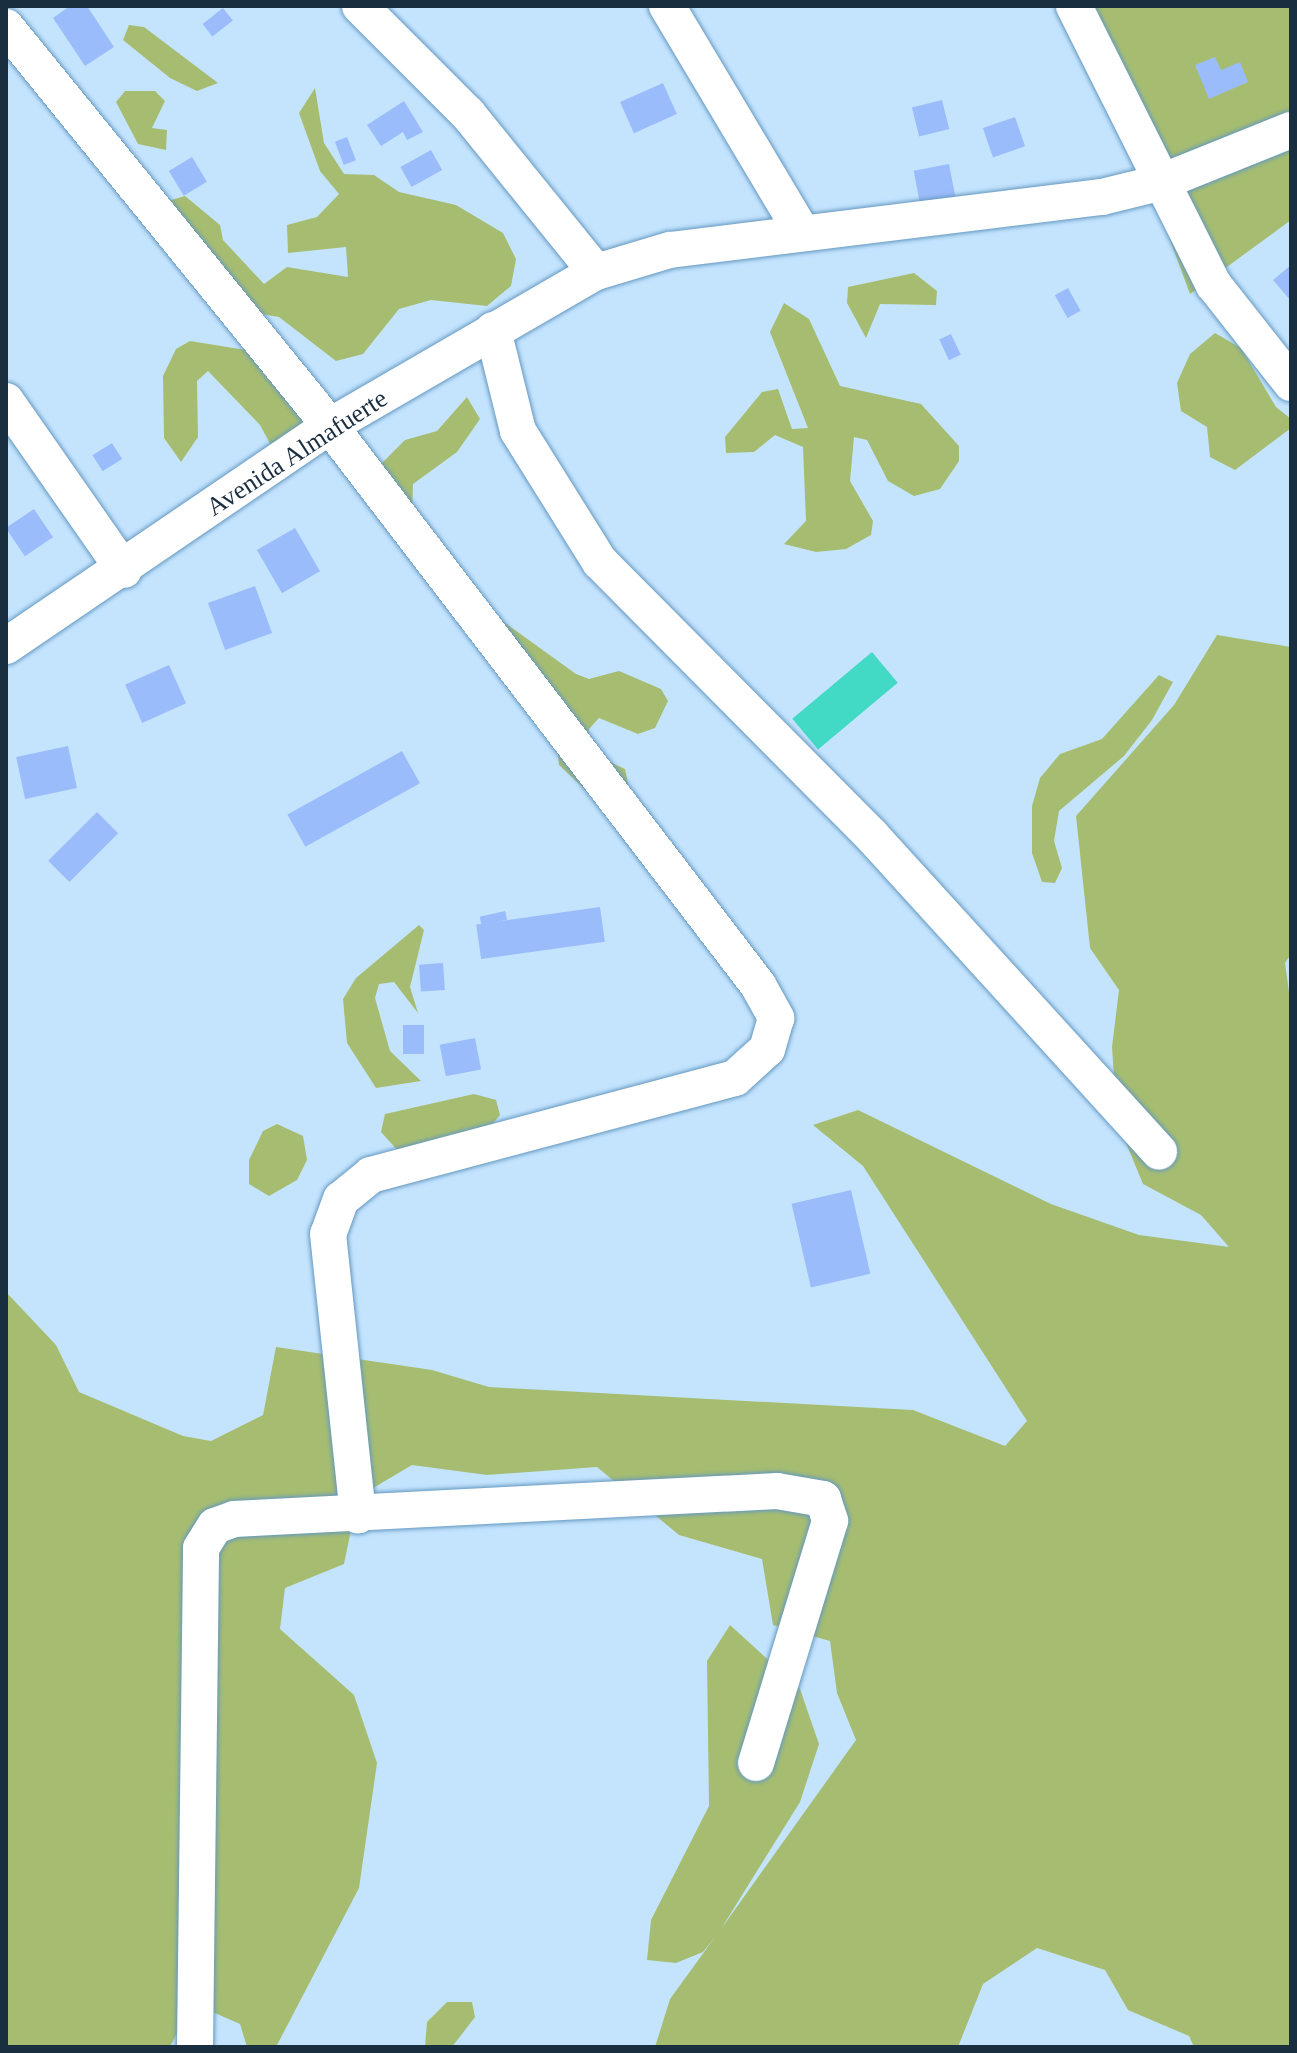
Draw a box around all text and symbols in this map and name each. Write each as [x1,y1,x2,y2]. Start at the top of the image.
street label: Avenida Almafuerte [200,382,394,524]

